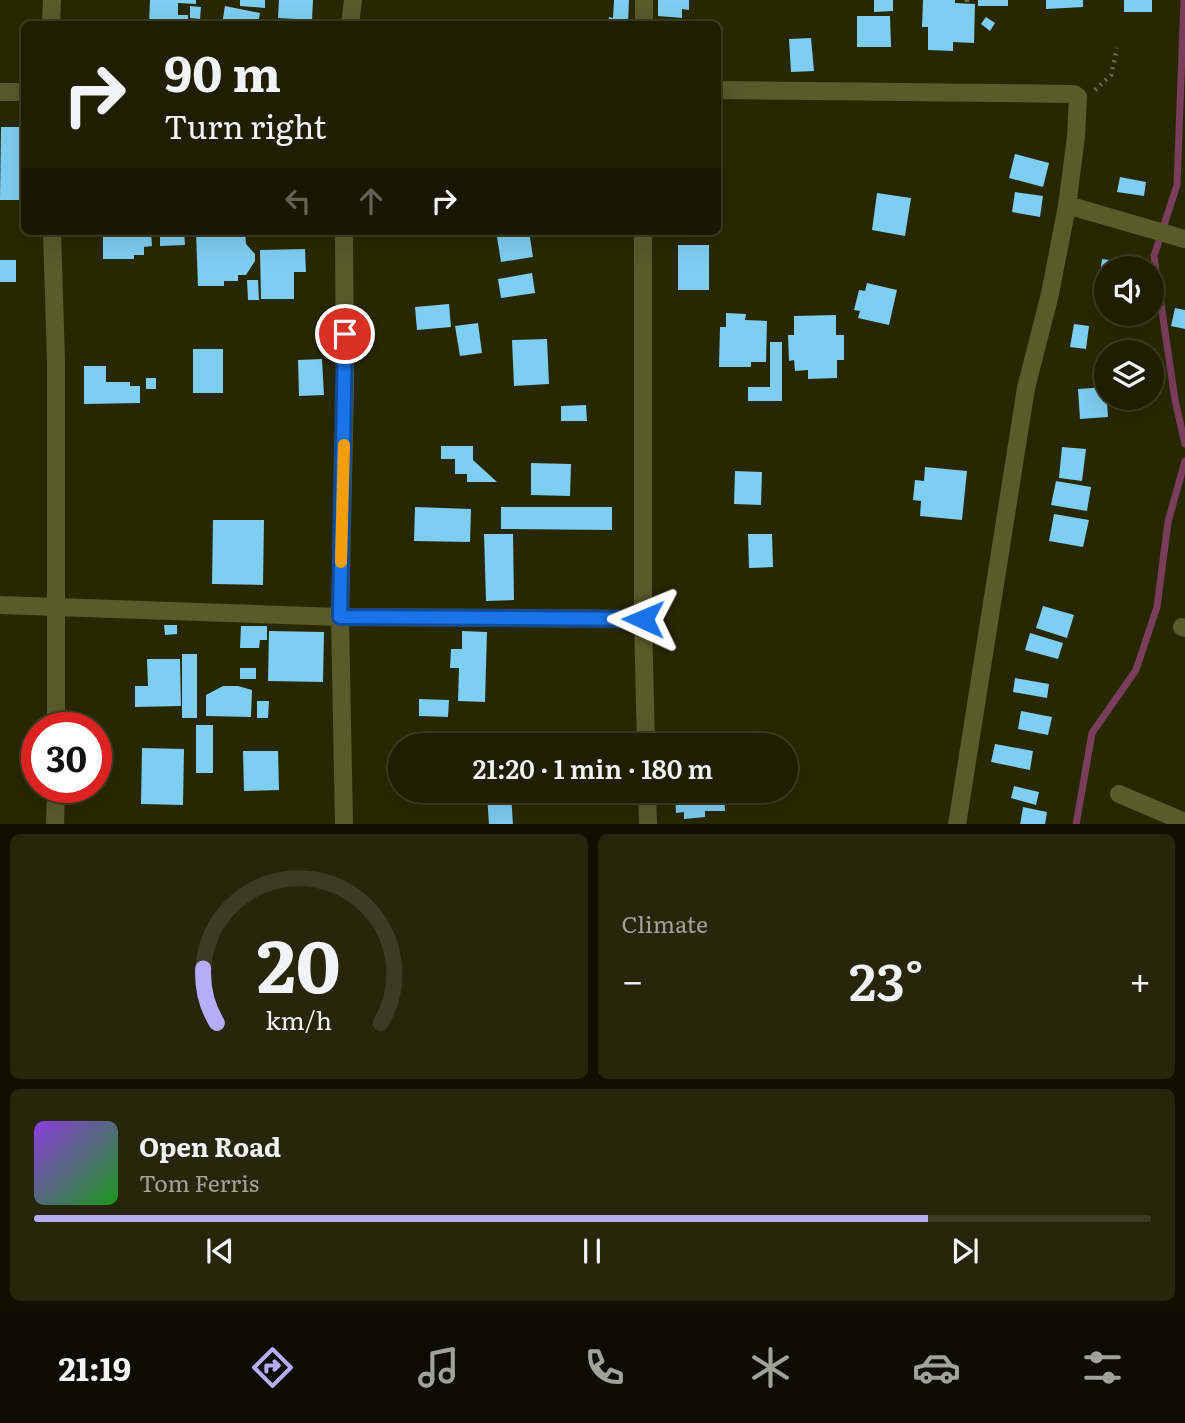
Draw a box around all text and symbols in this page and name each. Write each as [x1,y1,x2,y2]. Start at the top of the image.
text: 90 m [164,34,281,107]
icon: right [49,49,140,140]
text: Turn right [164,101,326,149]
icon: left [279,182,317,220]
icon: ahead [352,182,390,220]
icon: right [425,182,463,220]
map controls [1094,256,1164,410]
button: sound [1094,256,1164,326]
pin [315,304,375,364]
icon: arrive [326,315,364,353]
button: layers [1094,340,1164,410]
position arrow [606,582,680,656]
speed limit sign: 30 [21,712,112,803]
text: 21:20 · 1 min · 180 m [473,748,713,787]
text: Climate [622,906,708,940]
text: 20 [257,907,341,1015]
text: 23° [849,940,923,1017]
text: − [622,950,644,1007]
text: + [1129,950,1151,1007]
text: km/h [265,1000,332,1037]
text: Open Road [139,1126,281,1165]
text: Tom Ferris [139,1165,259,1199]
icon: previous [201,1232,239,1270]
icon: pause [573,1232,611,1270]
icon: next [946,1232,984,1270]
text: 21:19 [58,1343,131,1391]
icon: directions [248,1343,297,1392]
icon: music [414,1343,463,1392]
icon: phone [580,1343,629,1392]
icon: climate [746,1343,795,1392]
icon: car [912,1343,961,1392]
icon: filters [1078,1343,1127,1392]

